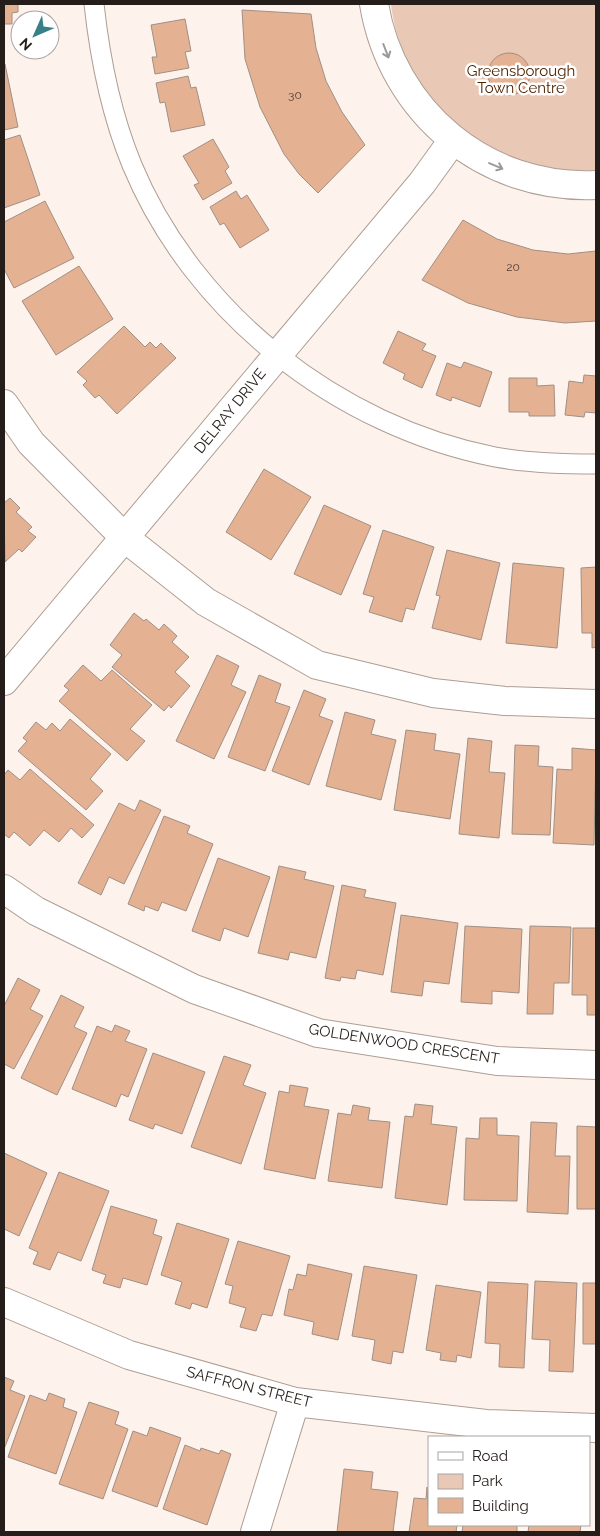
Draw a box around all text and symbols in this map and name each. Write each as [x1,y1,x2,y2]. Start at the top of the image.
north arrow [10,10,60,60]
text: N [16,35,35,54]
one-way arrow [382,43,391,58]
park label: Greensborough Town Centre [467,62,575,97]
house number: 30 [288,88,302,102]
one-way arrow [488,161,503,171]
house number: 20 [506,260,520,274]
street label: DELRAY DRIVE [190,365,270,457]
street label: GOLDENWOOD CRESCENT [307,1020,501,1068]
street label: SAFFRON STREET [184,1363,314,1411]
legend [428,1436,590,1526]
text: Road [472,1447,508,1465]
text: Park [472,1472,503,1490]
text: Building [472,1497,529,1515]

